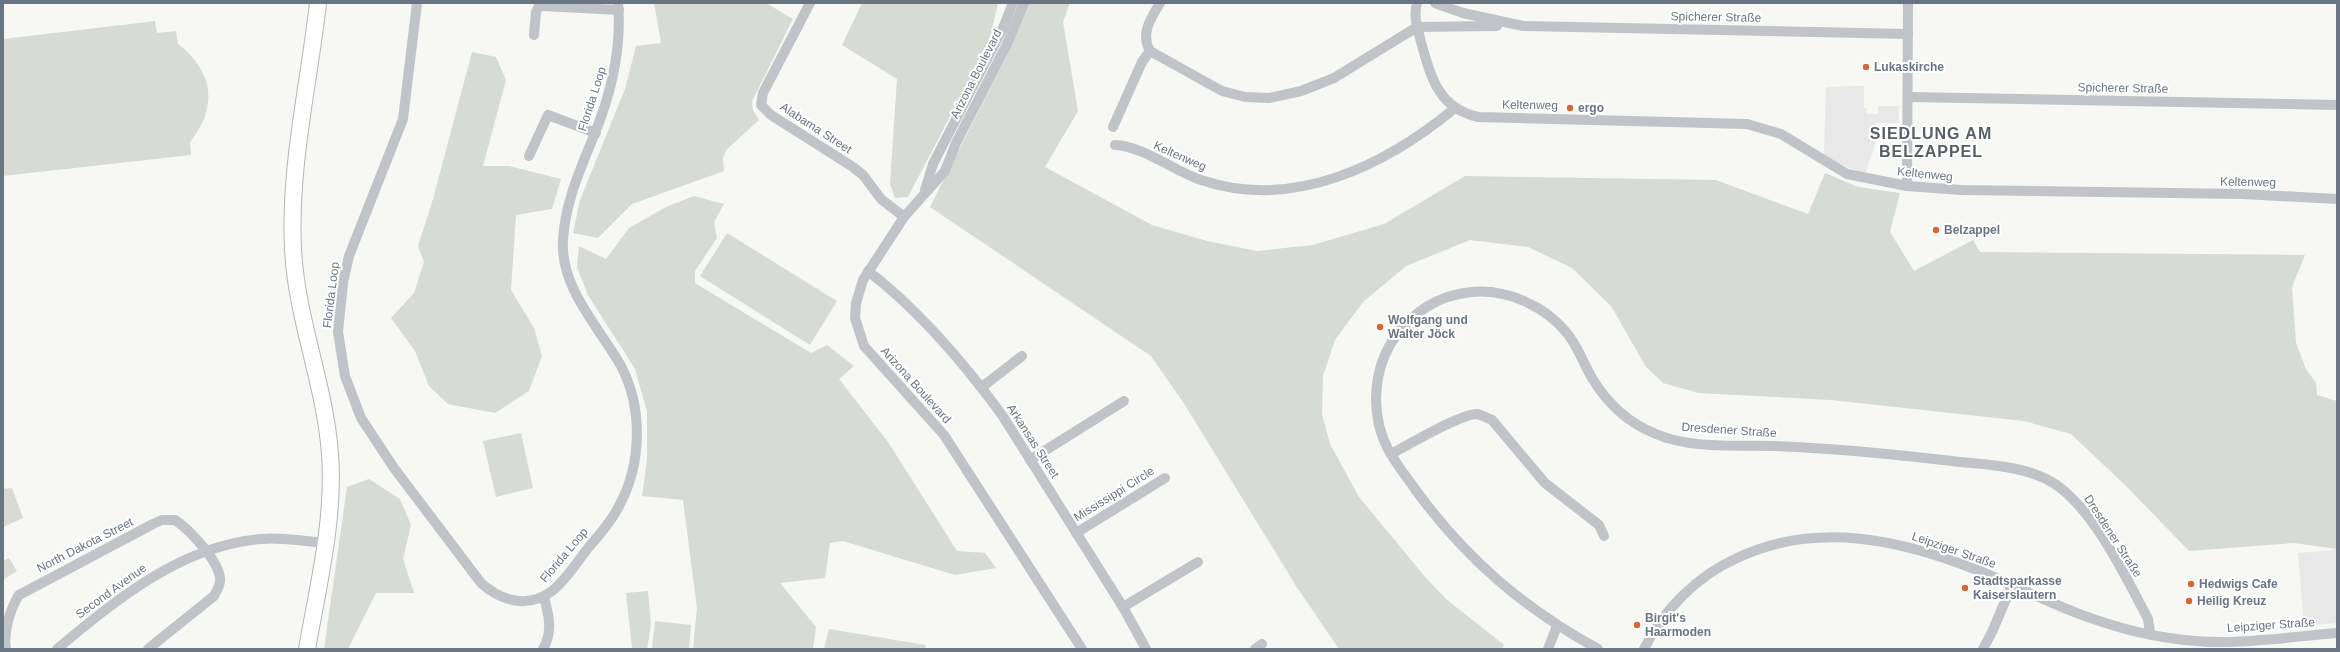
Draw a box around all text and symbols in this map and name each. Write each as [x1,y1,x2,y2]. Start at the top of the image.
street label: Spicherer Straße [1671,9,1762,25]
street label: Arizona Boulevard [948,27,1004,121]
place label: Lukaskirche [1874,60,1944,74]
marker: Lukaskirche [1861,62,1871,72]
street label: Florida Loop [575,65,609,133]
street label: Spicherer Straße [2078,80,2169,96]
street label: Keltenweg [1502,98,1558,112]
street label: Alabama Street [778,100,855,157]
place label: ergo [1578,101,1604,115]
marker: ergo [1565,103,1575,113]
district label: SIEDLUNG AM BELZAPPEL [1870,125,1992,160]
street label: Keltenweg [1152,138,1208,174]
street label: Keltenweg [1896,164,1954,184]
street label: Keltenweg [2220,175,2276,189]
place label: Belzappel [1944,223,2000,237]
marker: Belzappel [1931,225,1941,235]
street label: Florida Loop [320,261,342,329]
place label: Wolfgang und Walter Jöck [1388,313,1468,341]
marker: Wolfgang und Walter Jöck [1375,322,1385,332]
street label: Arizona Boulevard [878,344,954,426]
street label: Arkansas Street [1004,401,1062,481]
street label: Dresdener Straße [1681,420,1777,440]
street label: Mississippi Circle [1071,464,1157,524]
street label: Dresdener Straße [2081,492,2145,580]
street label: North Dakota Street [35,514,136,575]
street label: Florida Loop [537,525,591,585]
street label: Leipziger Straße [1910,529,1998,571]
street label: Second Avenue [73,561,149,621]
place label: Stadtsparkasse Kaiserslautern [1973,574,2062,602]
place label: Hedwigs Cafe [2199,577,2278,591]
marker: Hedwigs Cafe [2186,579,2196,589]
marker: Stadtsparkasse Kaiserslautern [1960,583,1970,593]
place label: Heilig Kreuz [2197,594,2266,608]
marker: Heilig Kreuz [2184,596,2194,606]
place label: Birgit's Haarmoden [1645,611,1711,639]
street label: Leipziger Straße [2227,615,2316,635]
marker: Birgit's Haarmoden [1632,620,1642,630]

